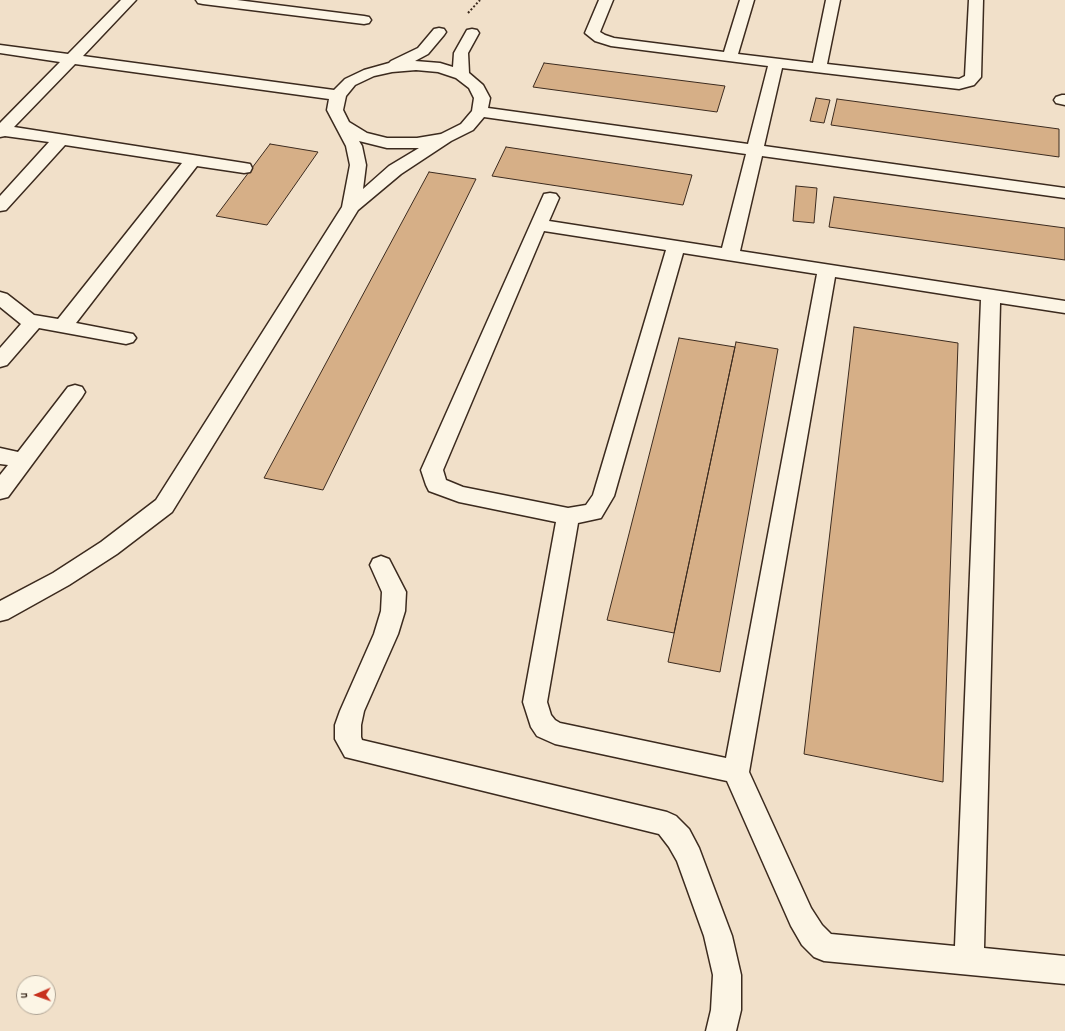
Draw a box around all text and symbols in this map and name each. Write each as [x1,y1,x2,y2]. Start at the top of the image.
north arrow [16,975,56,1015]
text: U [17,992,33,998]

